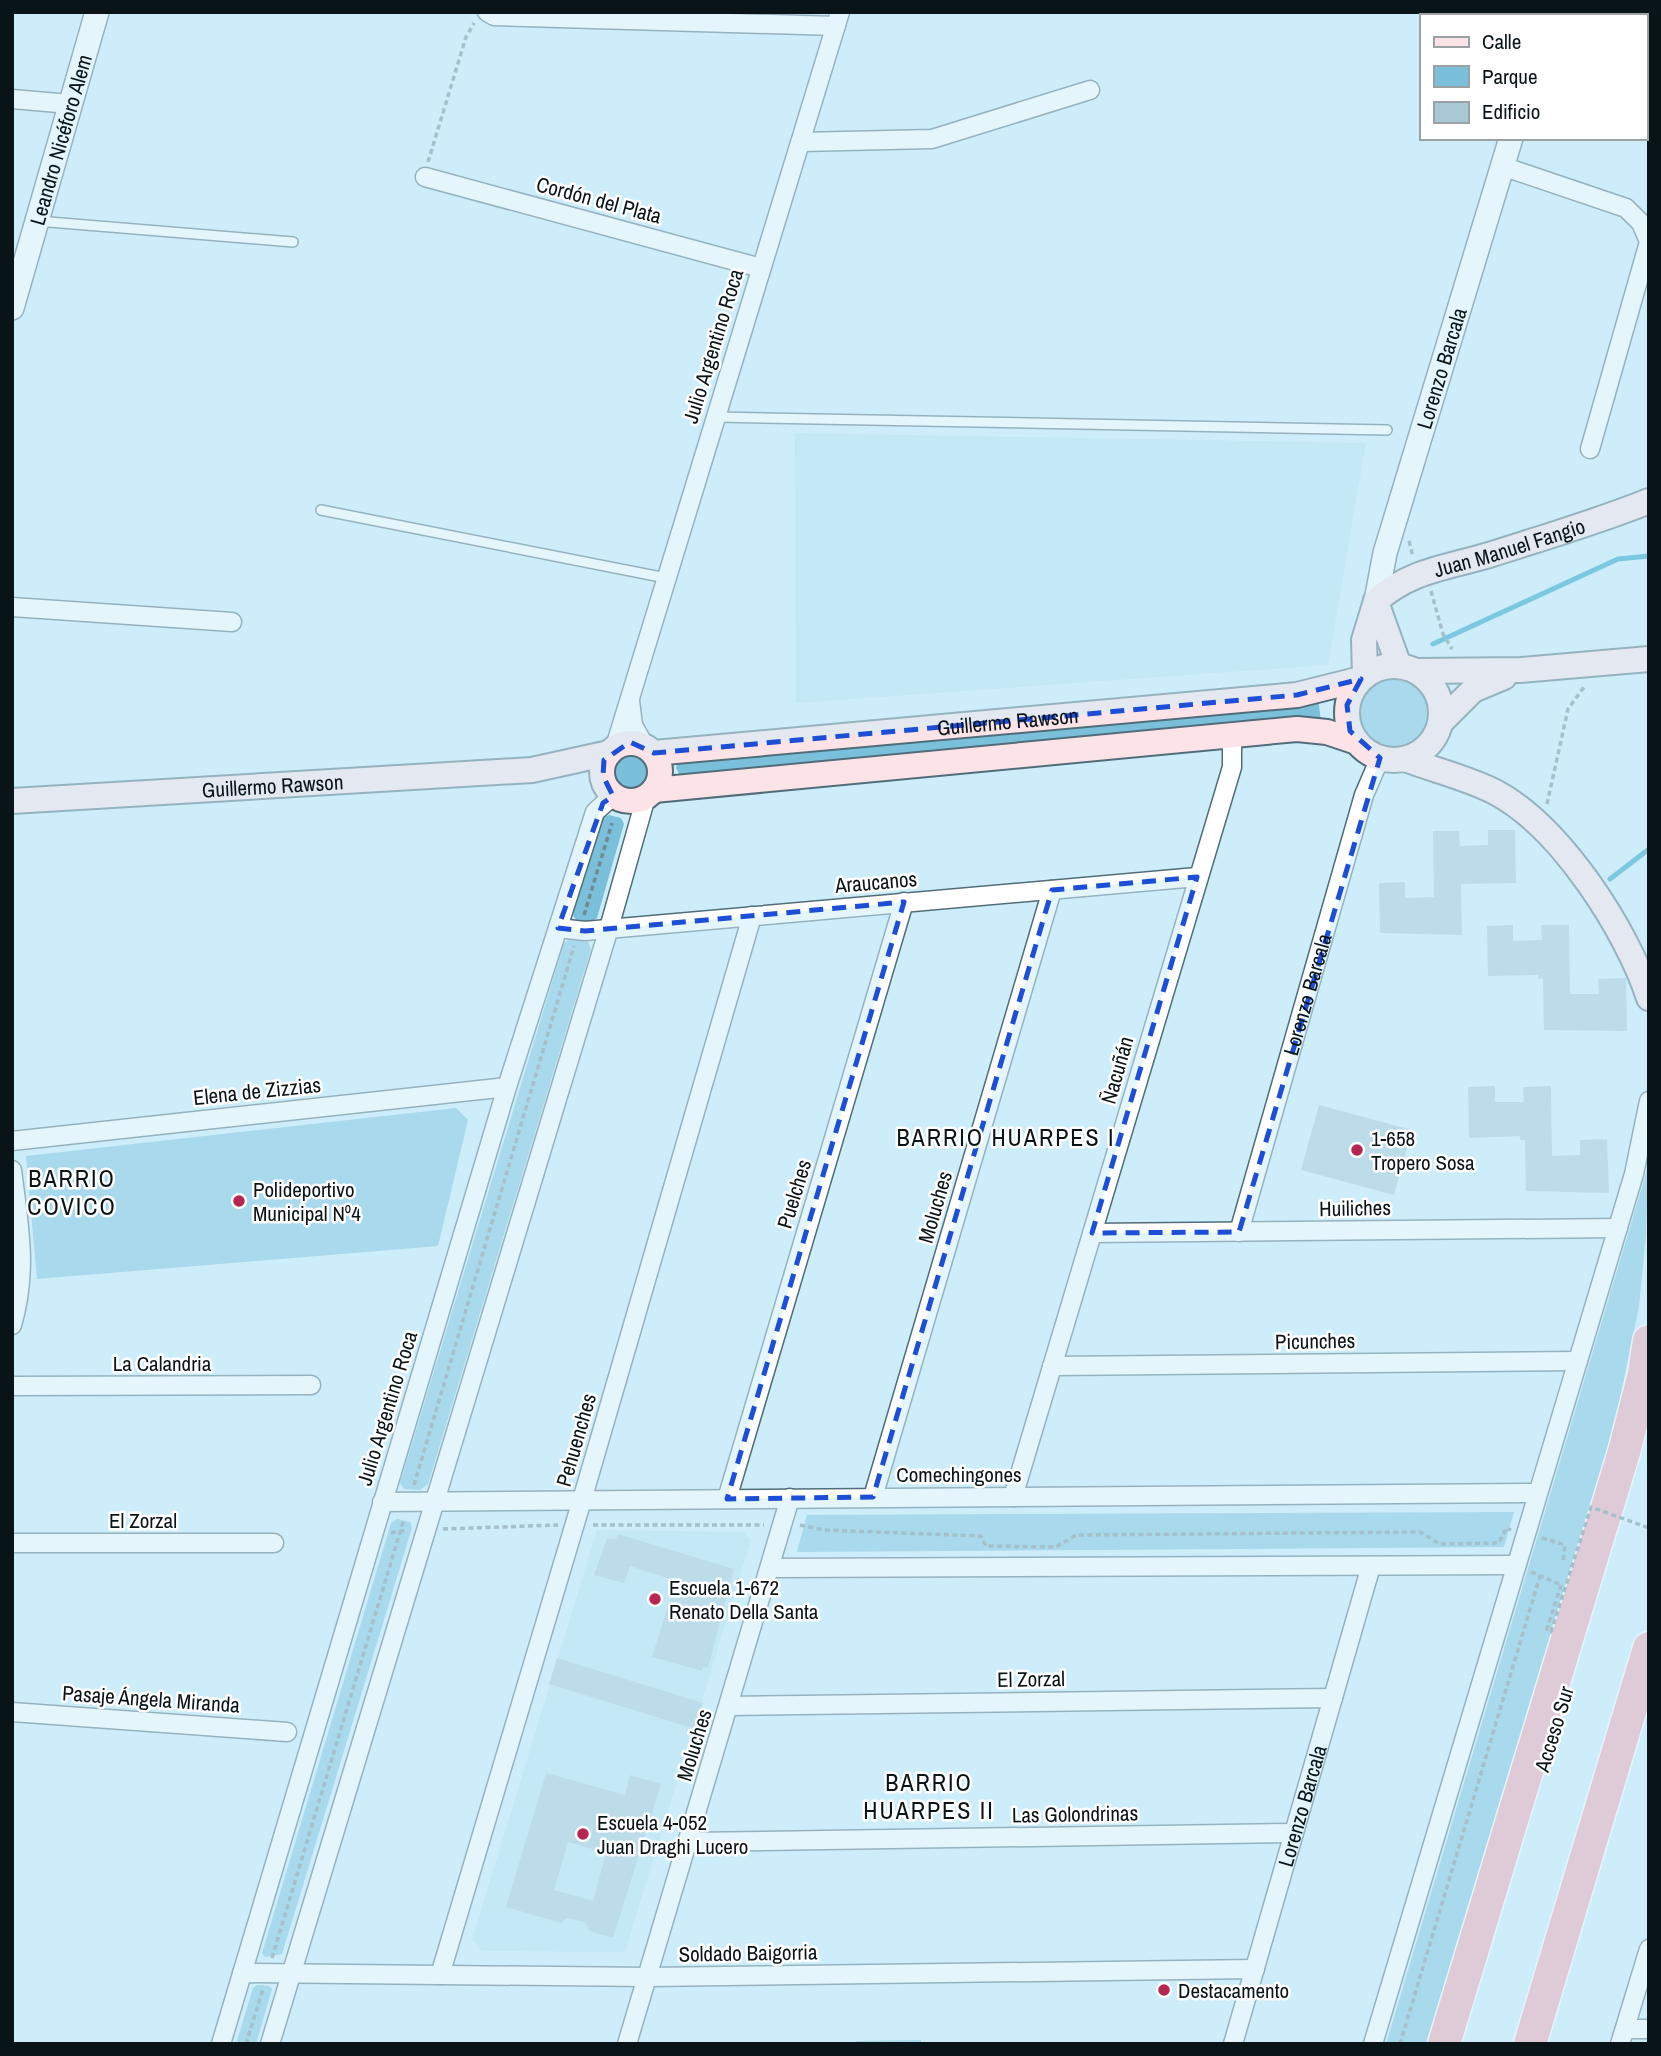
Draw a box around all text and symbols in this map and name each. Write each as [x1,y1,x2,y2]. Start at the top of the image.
legend [1420,14,1647,140]
text: Calle [1482,27,1521,56]
street label: Leandro Nicéforo Alem [22,51,99,228]
text: Parque [1482,62,1538,91]
text: Edificio [1482,97,1540,126]
street label: Cordón del Plata [533,169,665,231]
street label: Julio Argentino Roca [676,265,750,427]
street label: Lorenzo Barcala [1409,304,1473,432]
street label: Juan Manuel Fangio [1430,511,1589,584]
street label: Guillermo Rawson [936,700,1079,742]
street label: Guillermo Rawson [201,767,344,804]
street label: Araucanos [833,864,918,900]
street label: Lorenzo Barcala [1276,930,1338,1059]
street label: Ñacuñán [1094,1033,1140,1107]
street label: Elena de Zizzias [192,1070,322,1112]
district label: BARRIO HUARPES I [896,1121,1116,1153]
place label: 1-658 Tropero Sosa [1371,1124,1475,1177]
marker: 1-658 Tropero Sosa [1349,1142,1365,1158]
street label: Puelches [770,1156,818,1232]
district label: BARRIO COVICO [27,1162,117,1222]
street label: Moluches [911,1168,959,1246]
place label: Polideportivo Municipal Nº4 [253,1175,361,1228]
marker: Polideportivo Municipal Nº4 [231,1193,247,1209]
street label: Huiliches [1319,1193,1391,1223]
street label: Picunches [1275,1326,1355,1356]
street label: Julio Argentino Roca [350,1327,424,1489]
street label: La Calandria [113,1349,212,1378]
street label: Pehuenches [549,1390,603,1490]
street label: Comechingones [896,1460,1022,1489]
street label: El Zorzal [109,1506,177,1535]
place label: Escuela 1-672 Renato Della Santa [669,1573,819,1626]
marker: Escuela 1-672 Renato Della Santa [647,1591,663,1607]
street label: El Zorzal [997,1664,1065,1694]
street label: Pasaje Ángela Miranda [61,1678,241,1720]
street label: Acceso Sur [1527,1682,1581,1776]
street label: Moluches [669,1706,719,1784]
street label: Lorenzo Barcala [1270,1741,1333,1870]
district label: BARRIO HUARPES II [863,1766,995,1826]
street label: Las Golondrinas [1012,1798,1138,1830]
place label: Escuela 4-052 Juan Draghi Lucero [597,1808,748,1861]
marker: Escuela 4-052 Juan Draghi Lucero [575,1826,591,1842]
street label: Soldado Baigorria [678,1937,818,1969]
place label: Destacamento [1178,1976,1289,2005]
marker: Destacamento [1156,1982,1172,1998]

